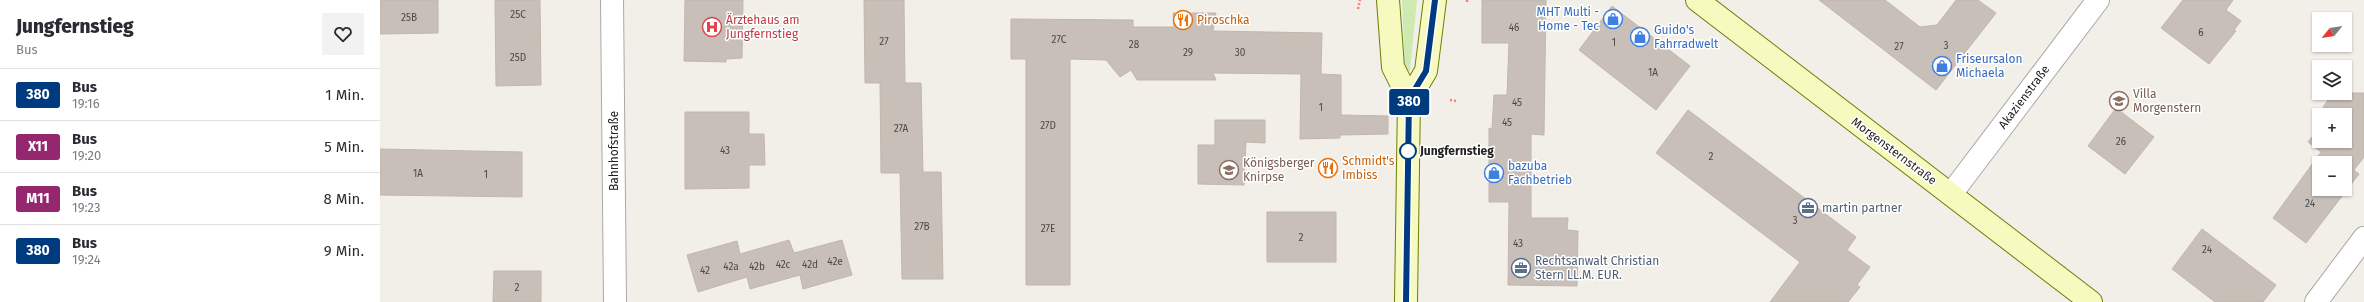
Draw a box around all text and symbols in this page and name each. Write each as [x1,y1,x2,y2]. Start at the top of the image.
place label: MHT Multi - Home - Tec [1537,5,1599,33]
shop icon: MHT Multi - Home - Tec [1602,8,1624,30]
house number: 25C [510,9,526,21]
restaurant icon: Piroschka [1172,9,1194,31]
house number: 25B [401,12,417,24]
place label: Ärztehaus am Jungfernstieg [726,12,799,41]
north arrow [2312,12,2352,52]
map controls [2312,12,2352,196]
button: heart [322,13,364,55]
place label: Piroschka [1197,13,1250,27]
text: Jungfernstieg [16,15,134,38]
hospital icon: Ärztehaus am Jungfernstieg [701,16,723,38]
house number: 46 [1509,22,1519,34]
place label: Guido's Fahrradwelt [1654,23,1719,51]
shop icon: Guido's Fahrradwelt [1629,26,1651,48]
house number: 6 [2198,27,2204,39]
house number: 27C [1052,34,1067,46]
house number: 27 [879,36,889,48]
house number: 1 [1612,37,1616,49]
house number: 28 [1129,39,1140,51]
house number: 3 [1944,40,1949,52]
house number: 27 [1894,41,1904,53]
text: Bus [16,42,38,57]
house number: 29 [1183,47,1193,59]
house number: 30 [1235,47,1246,59]
house number: 25D [510,52,526,64]
place label: Friseursalon Michaela [1956,52,2022,80]
shop icon: Friseursalon Michaela [1931,55,1953,77]
button: layers [2312,60,2352,100]
street label: Akazienstraße [1996,62,2052,132]
house number: 1A [1648,67,1658,79]
text: Bus [72,78,97,96]
text: 380 [26,86,50,103]
text: 1 Min. [325,86,364,104]
place label: Villa Morgenstern [2133,87,2201,115]
line badge: 380 [1386,89,1432,115]
school or university icon: Villa Morgenstern [2108,90,2130,112]
text: 380 [1397,93,1421,110]
text: 19:16 [72,96,100,111]
house number: 45 [1512,97,1522,109]
house number: 1 [1319,102,1323,114]
button: + [2312,108,2352,148]
street label: Bahnhofstraße [607,111,621,191]
street label: Morgensternstraße [1849,115,1939,187]
house number: 45 [1502,117,1512,129]
house number: 27D [1040,120,1056,132]
house number: 27A [894,123,909,135]
text: Bus [72,130,97,148]
house number: 26 [2116,136,2126,148]
text: X11 [28,138,48,155]
text: 5 Min. [324,138,364,156]
marker: Jungfernstieg [1399,142,1417,160]
place label: Jungfernstieg [1419,144,1494,158]
house number: 43 [720,145,730,157]
text: 19:20 [72,148,101,163]
house number: 2 [1709,151,1714,163]
place label: Schmidt's Imbiss [1342,154,1395,182]
place label: Königsberger Knirpse [1243,156,1315,184]
button: − [2312,156,2352,196]
restaurant icon: Schmidt's Imbiss [1317,157,1339,179]
school or university icon: Königsberger Knirpse [1218,159,1240,181]
place label: bazuba Fachbetrieb [1508,159,1572,187]
shop icon: bazuba Fachbetrieb [1483,162,1505,184]
house number: 1A [413,168,423,180]
house number: 1 [484,169,488,181]
text: Bus [72,182,97,200]
text: M11 [26,190,50,207]
text: 8 Min. [323,190,364,208]
office icon: martin partner [1797,197,1819,219]
house number: 24 [2305,198,2316,210]
text: 19:23 [72,200,100,215]
place label: martin partner [1822,201,1902,215]
house number: 3 [1793,215,1798,227]
house number: 27B [914,221,930,233]
house number: 27E [1041,223,1055,235]
house number: 2 [1299,232,1304,244]
text: Bus [72,234,97,252]
house number: 43 [1513,238,1523,250]
text: 380 [26,242,50,259]
text: 9 Min. [324,242,364,260]
house number: 24 [2202,244,2213,256]
text: 19:24 [72,252,101,267]
place label: Rechtsanwalt Christian Stern LL.M. EUR. [1535,254,1659,282]
house number: 42e [827,256,843,268]
office icon: Rechtsanwalt Christian Stern LL.M. EUR. [1510,257,1532,279]
house number: 42c [776,259,791,271]
house number: 42d [802,259,818,271]
house number: 42a [723,261,739,273]
house number: 42b [749,261,765,273]
house number: 42 [700,265,710,277]
house number: 2 [515,282,520,294]

